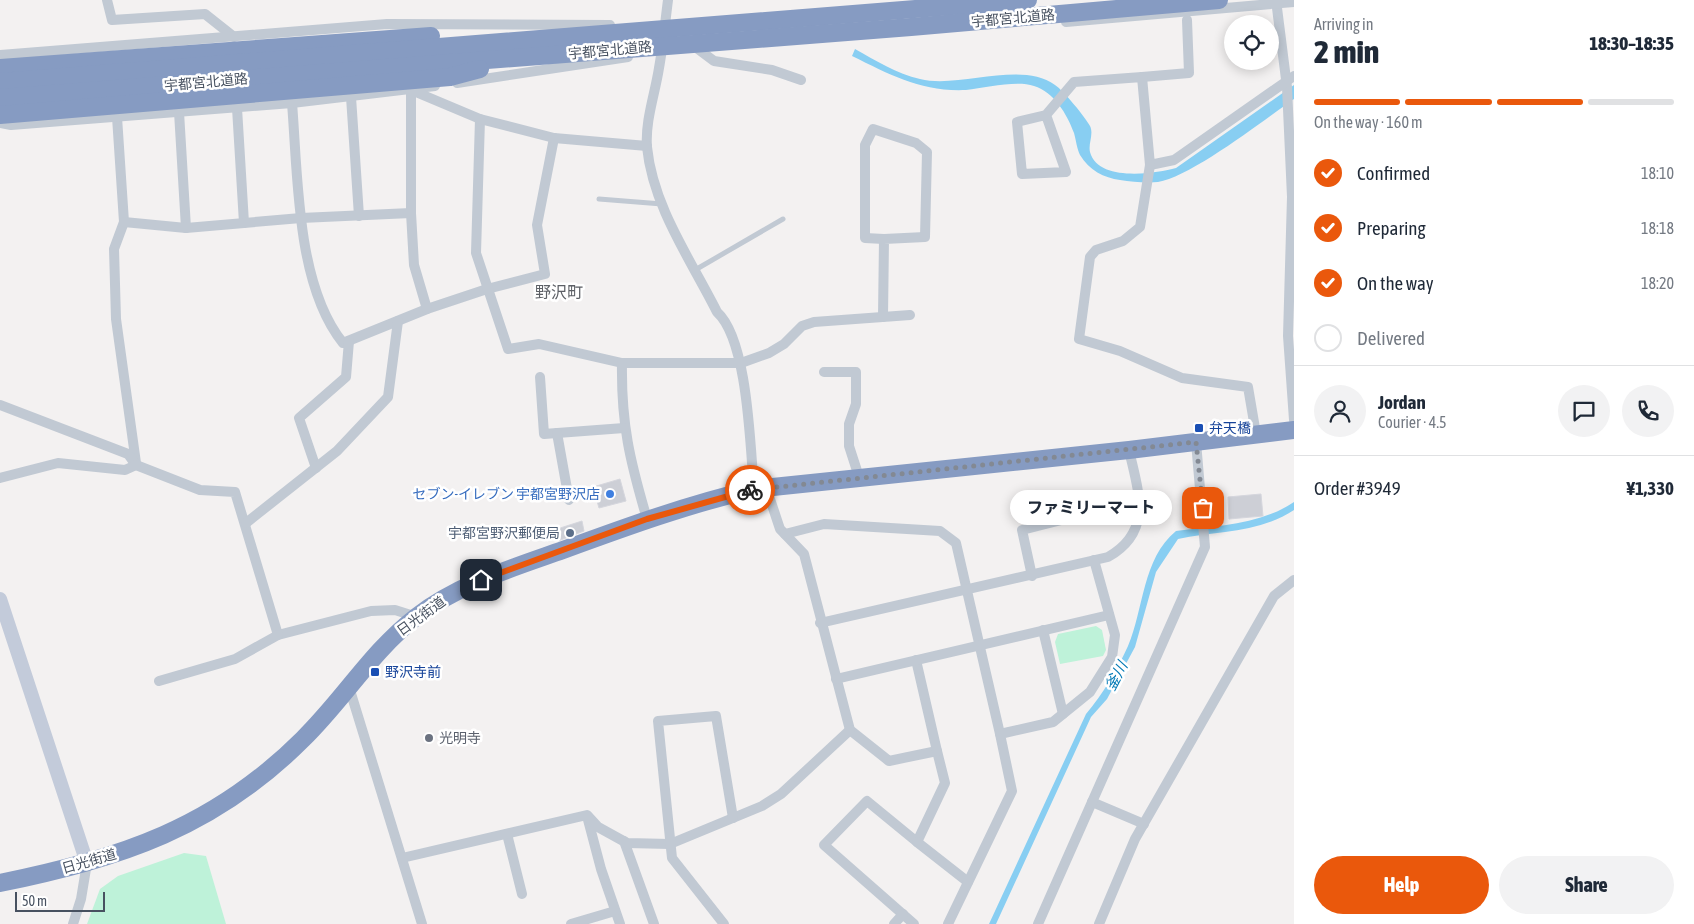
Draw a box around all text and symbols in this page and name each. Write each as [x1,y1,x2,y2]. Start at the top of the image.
street label: 宇都宮北道路 [970,6,1056,30]
map controls [1224,15,1279,70]
button: locate [1224,15,1279,70]
text: Arriving in [1314,15,1374,33]
text: 18:30–18:35 [1589,32,1674,54]
text: 2 min [1314,33,1379,70]
street label: 宇都宮北道路 [567,38,653,62]
street label: 宇都宮北道路 [163,70,249,94]
text: On the way · 160 m [1314,113,1423,131]
icon: check [1314,159,1342,187]
text: Confirmed [1357,162,1430,184]
text: 18:10 [1641,164,1674,182]
icon: check [1314,214,1342,242]
text: Preparing [1357,217,1426,239]
text: 18:18 [1641,219,1674,237]
icon: check [1314,269,1342,297]
text: On the way [1357,272,1434,294]
text: 18:20 [1641,274,1674,292]
district label: 野沢町 [535,283,583,301]
text: Delivered [1357,327,1425,349]
button: person [1314,385,1366,437]
button: chat [1558,385,1610,437]
button: phone [1622,385,1674,437]
text: Jordan [1378,391,1426,413]
text: Courier · 4.5 [1378,413,1447,431]
place label: 弁天橋 [1209,420,1251,436]
marker: 弁天橋 [1193,422,1205,434]
courier [725,465,775,515]
icon: bike [736,476,764,504]
text: Order #3949 [1314,477,1401,499]
text: ¥1,330 [1626,477,1674,499]
place label: セブン-イレブン 宇都宮野沢店 [413,486,600,502]
pin [1182,487,1224,529]
marker: セブン-イレブン 宇都宮野沢店 [604,488,616,500]
callout: ファミリーマート [1010,490,1173,526]
icon: bag [1189,494,1217,522]
text: ファミリーマート [1027,498,1155,516]
place label: 宇都宮野沢郵便局 [448,525,560,541]
marker: 宇都宮野沢郵便局 [564,527,576,539]
pin [460,559,502,601]
icon: home [467,566,495,594]
street label: 日光街道 [394,593,448,639]
water label: 釜川 [1101,657,1131,693]
place label: 野沢寺前 [385,664,441,680]
marker: 野沢寺前 [369,666,381,678]
place label: 光明寺 [439,730,481,746]
marker: 光明寺 [423,732,435,744]
street label: 日光街道 [60,846,118,876]
button: Help [1314,856,1489,914]
button: Share [1499,856,1674,914]
scale bar [15,889,105,912]
text: 50 m [22,893,47,909]

